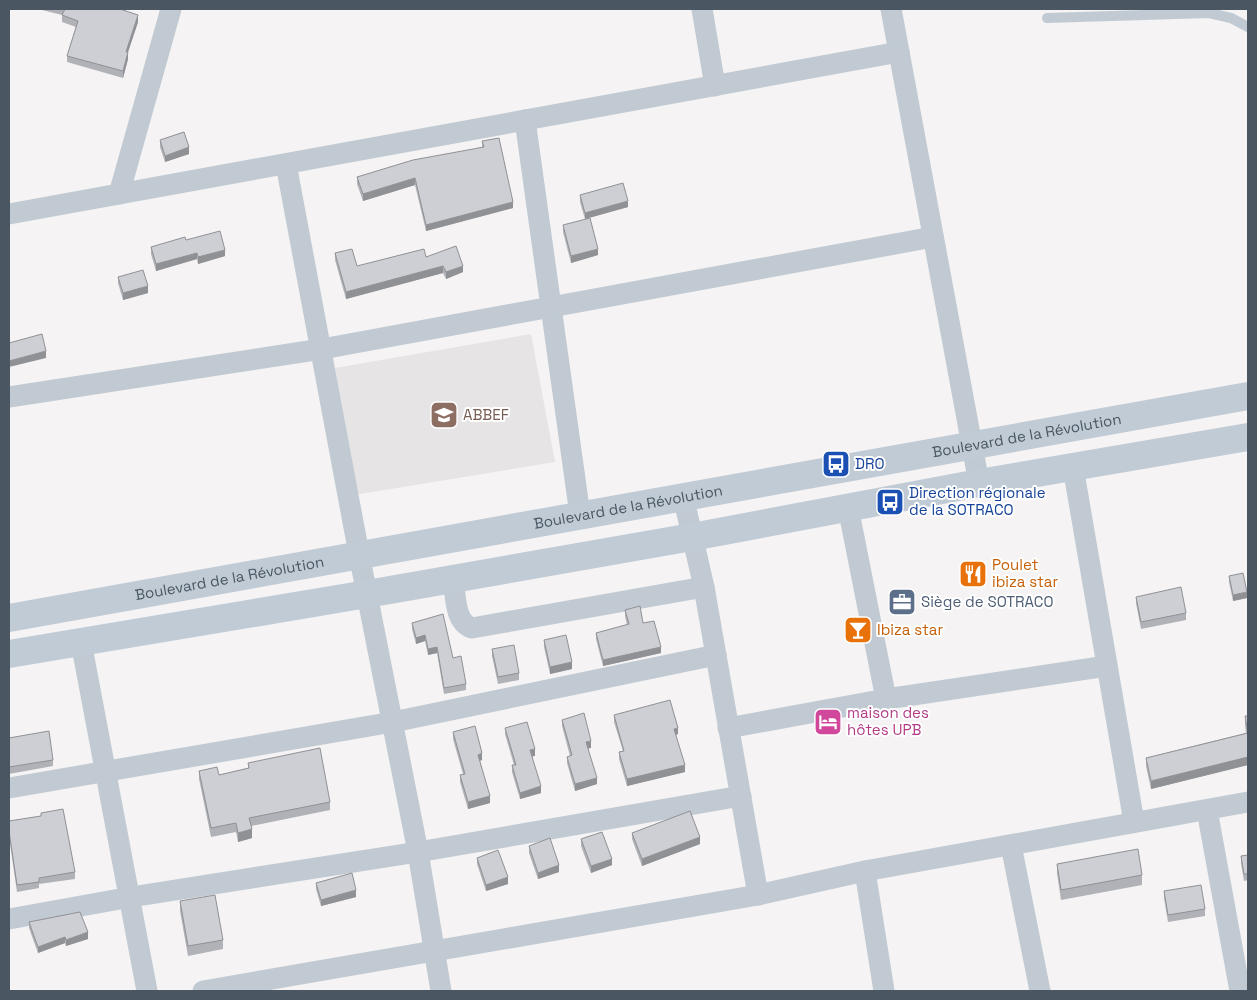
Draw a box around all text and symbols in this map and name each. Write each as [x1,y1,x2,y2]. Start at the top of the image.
school or university icon: ABBEF [429,400,459,430]
place label: ABBEF [463,405,509,424]
street label: Boulevard de la Révolution [931,409,1123,461]
bus stop icon: DRO [821,449,851,479]
place label: DRO [855,454,884,473]
street label: Boulevard de la Révolution [532,480,724,533]
place label: Direction régionale de la SOTRACO [909,483,1046,519]
bus stop icon: Direction régionale de la SOTRACO [875,487,905,517]
street label: Boulevard de la Révolution [133,552,325,604]
place label: Poulet ibiza star [992,555,1058,591]
restaurant icon: Poulet ibiza star [958,559,988,589]
office icon: Siège de SOTRACO [887,587,917,617]
place label: Siège de SOTRACO [921,592,1054,611]
bar icon: Ibiza star [843,615,873,645]
place label: Ibiza star [877,620,943,639]
place label: maison des hôtes UPB [847,703,929,739]
hotel icon: maison des hôtes UPB [813,707,843,737]

